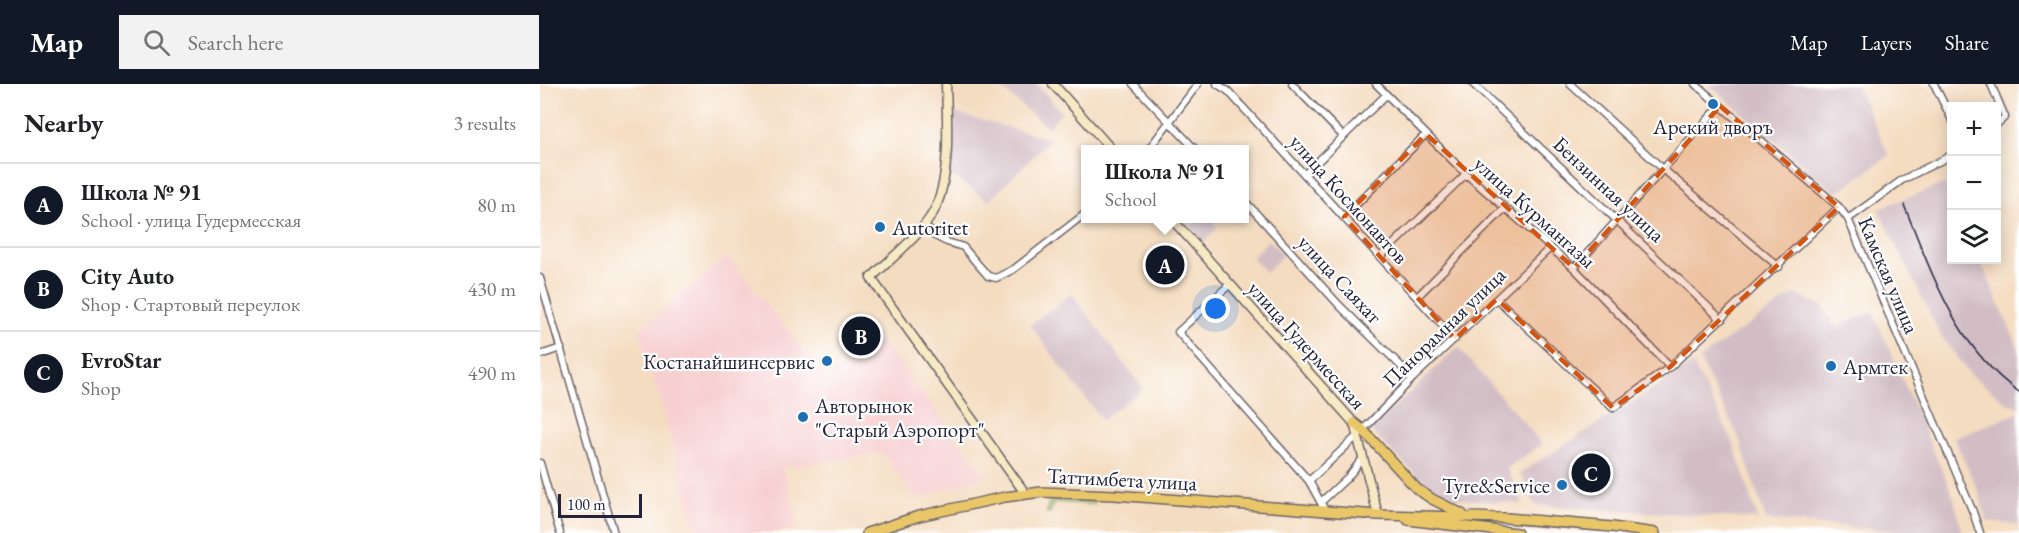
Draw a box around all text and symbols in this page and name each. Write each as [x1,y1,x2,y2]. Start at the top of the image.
search box [119,15,539,69]
text: Map [30,24,83,60]
icon: search [140,26,173,59]
text: Search here [188,28,283,57]
text: Map [1790,29,1828,56]
text: Layers [1861,29,1912,56]
text: Share [1945,29,1989,56]
marker: Арекий дворъ [1706,97,1720,111]
map controls [1947,102,2001,264]
button: + [1947,102,2001,156]
text: Nearby [24,106,104,140]
text: 3 results [453,110,516,136]
place label: Арекий дворъ [1652,113,1773,140]
street label: улица Космонавтов [1284,129,1414,270]
street label: Бензинная улица [1547,130,1671,248]
popup [1081,145,1249,223]
street label: улица Курмангазы [1468,150,1602,274]
button: − [1947,156,2001,210]
text: Школа № 91 [1105,157,1225,186]
text: Школа № 91 [81,178,202,207]
text: School [1105,186,1157,212]
text: A [36,192,51,218]
text: 80 m [477,192,516,218]
text: School · улица Гудермесская [81,207,301,233]
button: layers [1947,210,2001,264]
street label: Камская улица [1852,212,1926,338]
place label: Autoritet [891,214,969,241]
marker: Autoritet [873,220,887,234]
street label: улица Саяхат [1292,229,1388,329]
pin: A [1146,242,1184,288]
street label: Панорамная улица [1377,261,1512,393]
text: City Auto [81,262,174,291]
street label: улица Гудермесская [1242,275,1372,415]
text: B [37,276,50,302]
text: 430 m [468,276,516,302]
text: Shop · Стартовый переулок [81,291,300,317]
your location [1201,294,1230,323]
pin: B [842,314,880,358]
text: EvroStar [81,346,161,375]
place label: Костанайшинсервис [643,348,815,375]
place label: Армтек [1842,353,1908,380]
marker: Костанайшинсервис [820,354,834,368]
marker: Армтек [1824,359,1838,373]
text: C [36,360,51,386]
text: 490 m [468,360,516,386]
text: Shop [81,375,121,401]
place label: Авторынок "Старый Аэропорт" [814,392,985,443]
marker: Авторынок "Старый Аэропорт" [796,410,810,424]
pin: C [1572,450,1610,496]
street label: Таттимбета улица [1046,462,1198,496]
place label: Tyre&Service [1442,472,1550,499]
marker: Tyre&Service [1555,478,1569,492]
scale bar [558,491,642,518]
text: 100 m [567,494,606,515]

